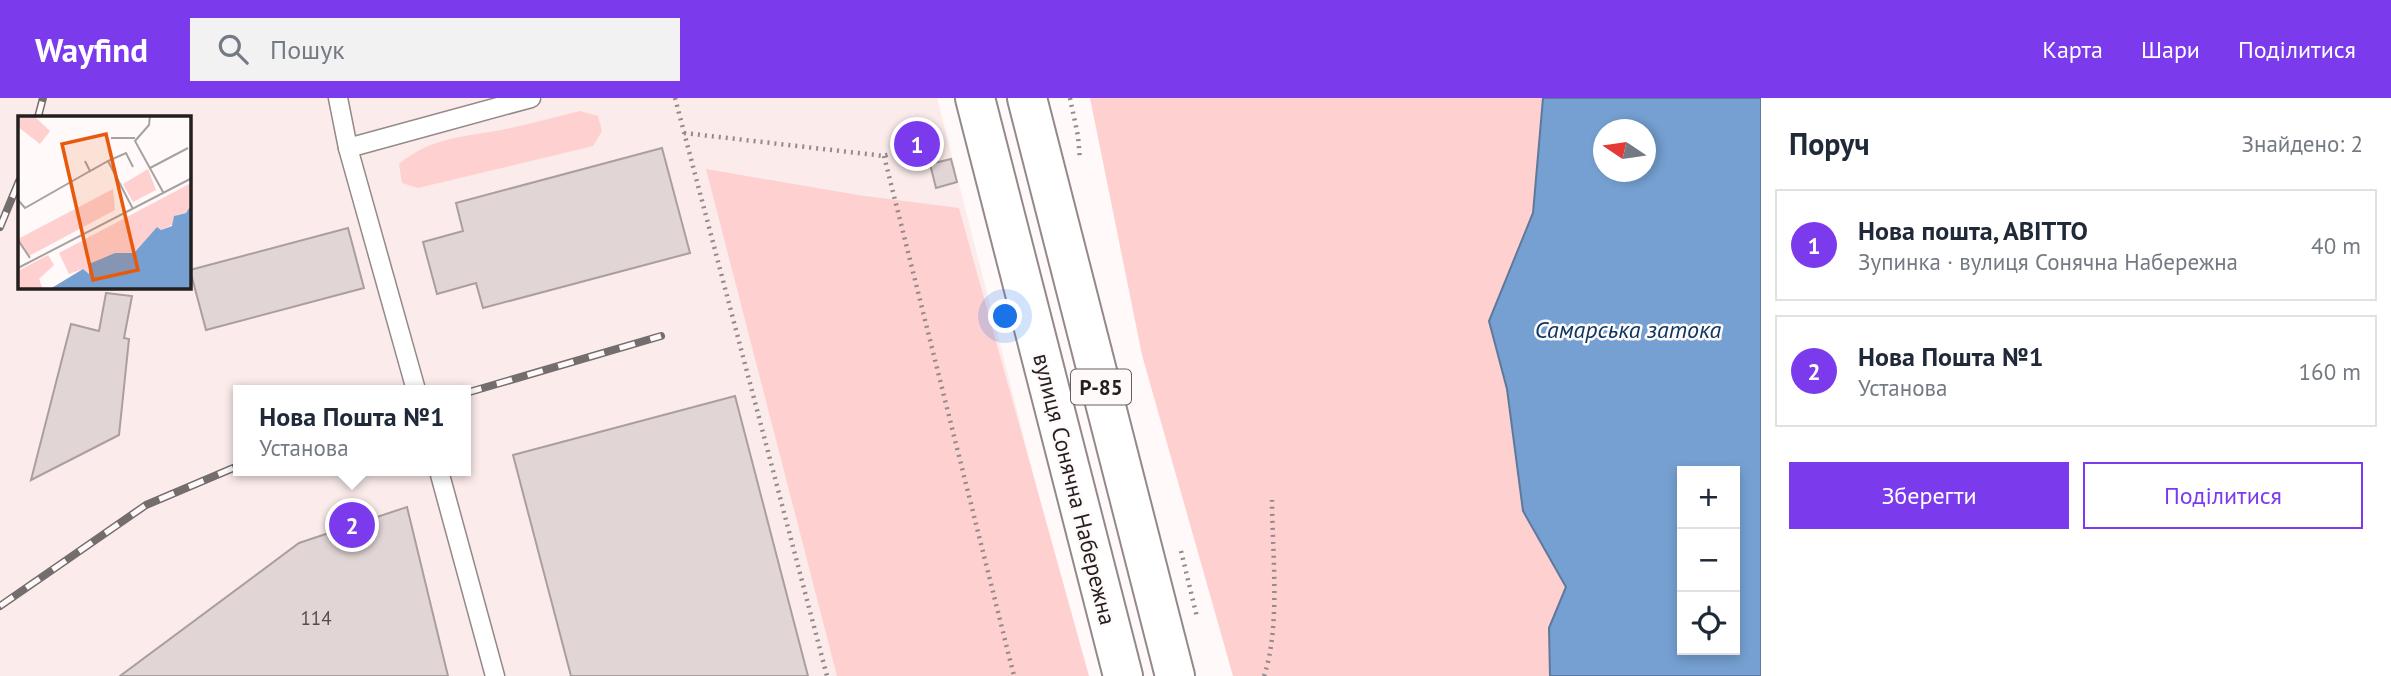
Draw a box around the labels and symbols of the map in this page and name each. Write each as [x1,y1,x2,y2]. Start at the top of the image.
inset map [18,116,191,289]
pin: 1 [894,118,940,170]
north arrow [1593,119,1656,182]
your location [988,299,1022,333]
water label: Самарська затока [1535,314,1721,345]
street label: вулиця Сонячна Набережна [1027,350,1123,628]
road number: Р-85 [1071,370,1131,404]
pin: 2 [329,499,375,551]
house number: 114 [300,606,332,630]

